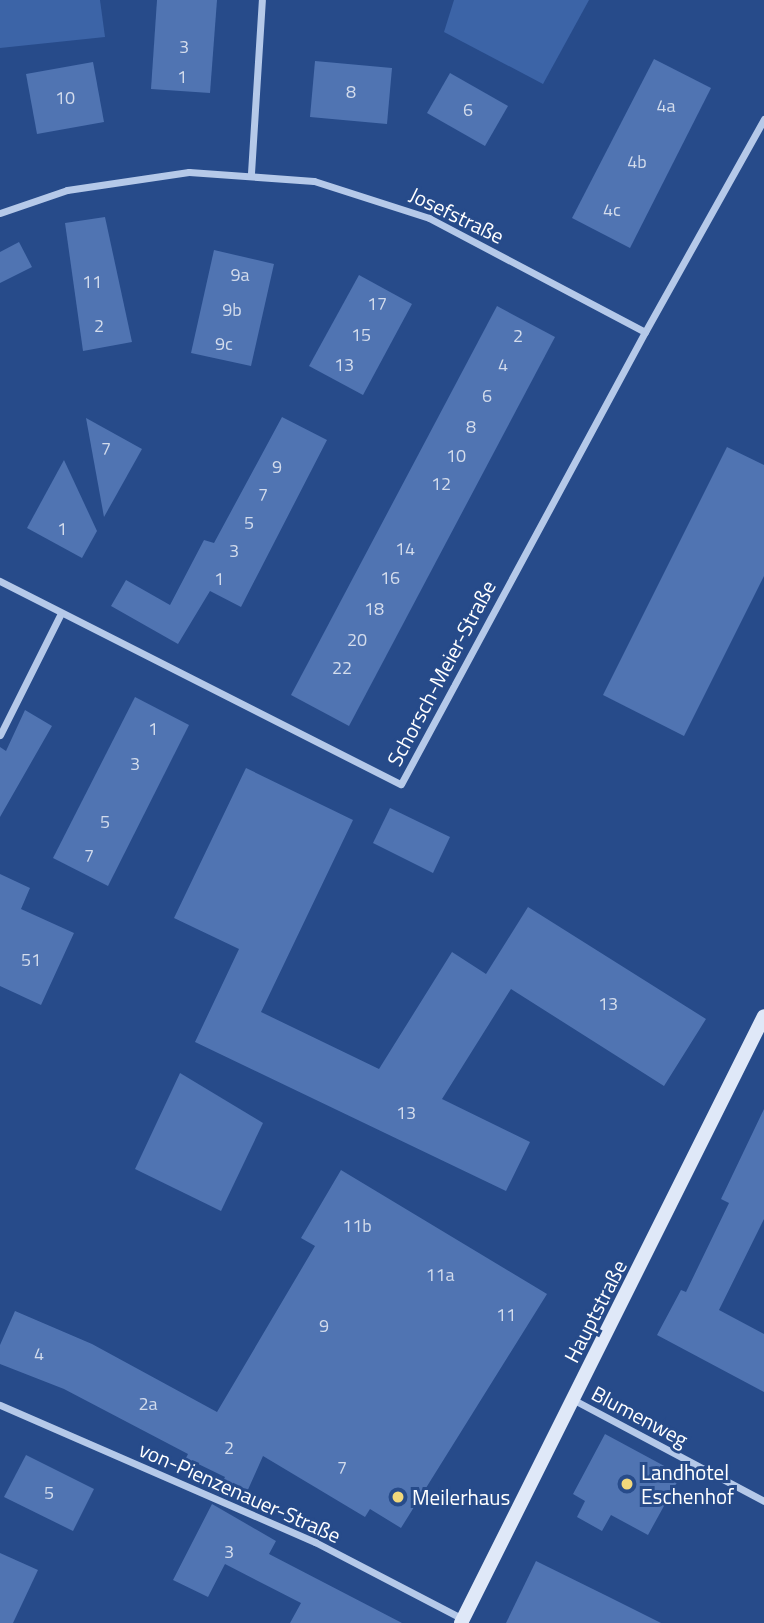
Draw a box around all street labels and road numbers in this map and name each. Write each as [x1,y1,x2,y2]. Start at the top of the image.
street label: Josefstraße [406,181,508,249]
street label: Schorsch-Meier-Straße [381,576,501,770]
street label: Hauptstraße [558,1255,632,1367]
street label: Blumenweg [587,1380,693,1452]
street label: von-Pienzenauer-Straße [135,1436,345,1548]

